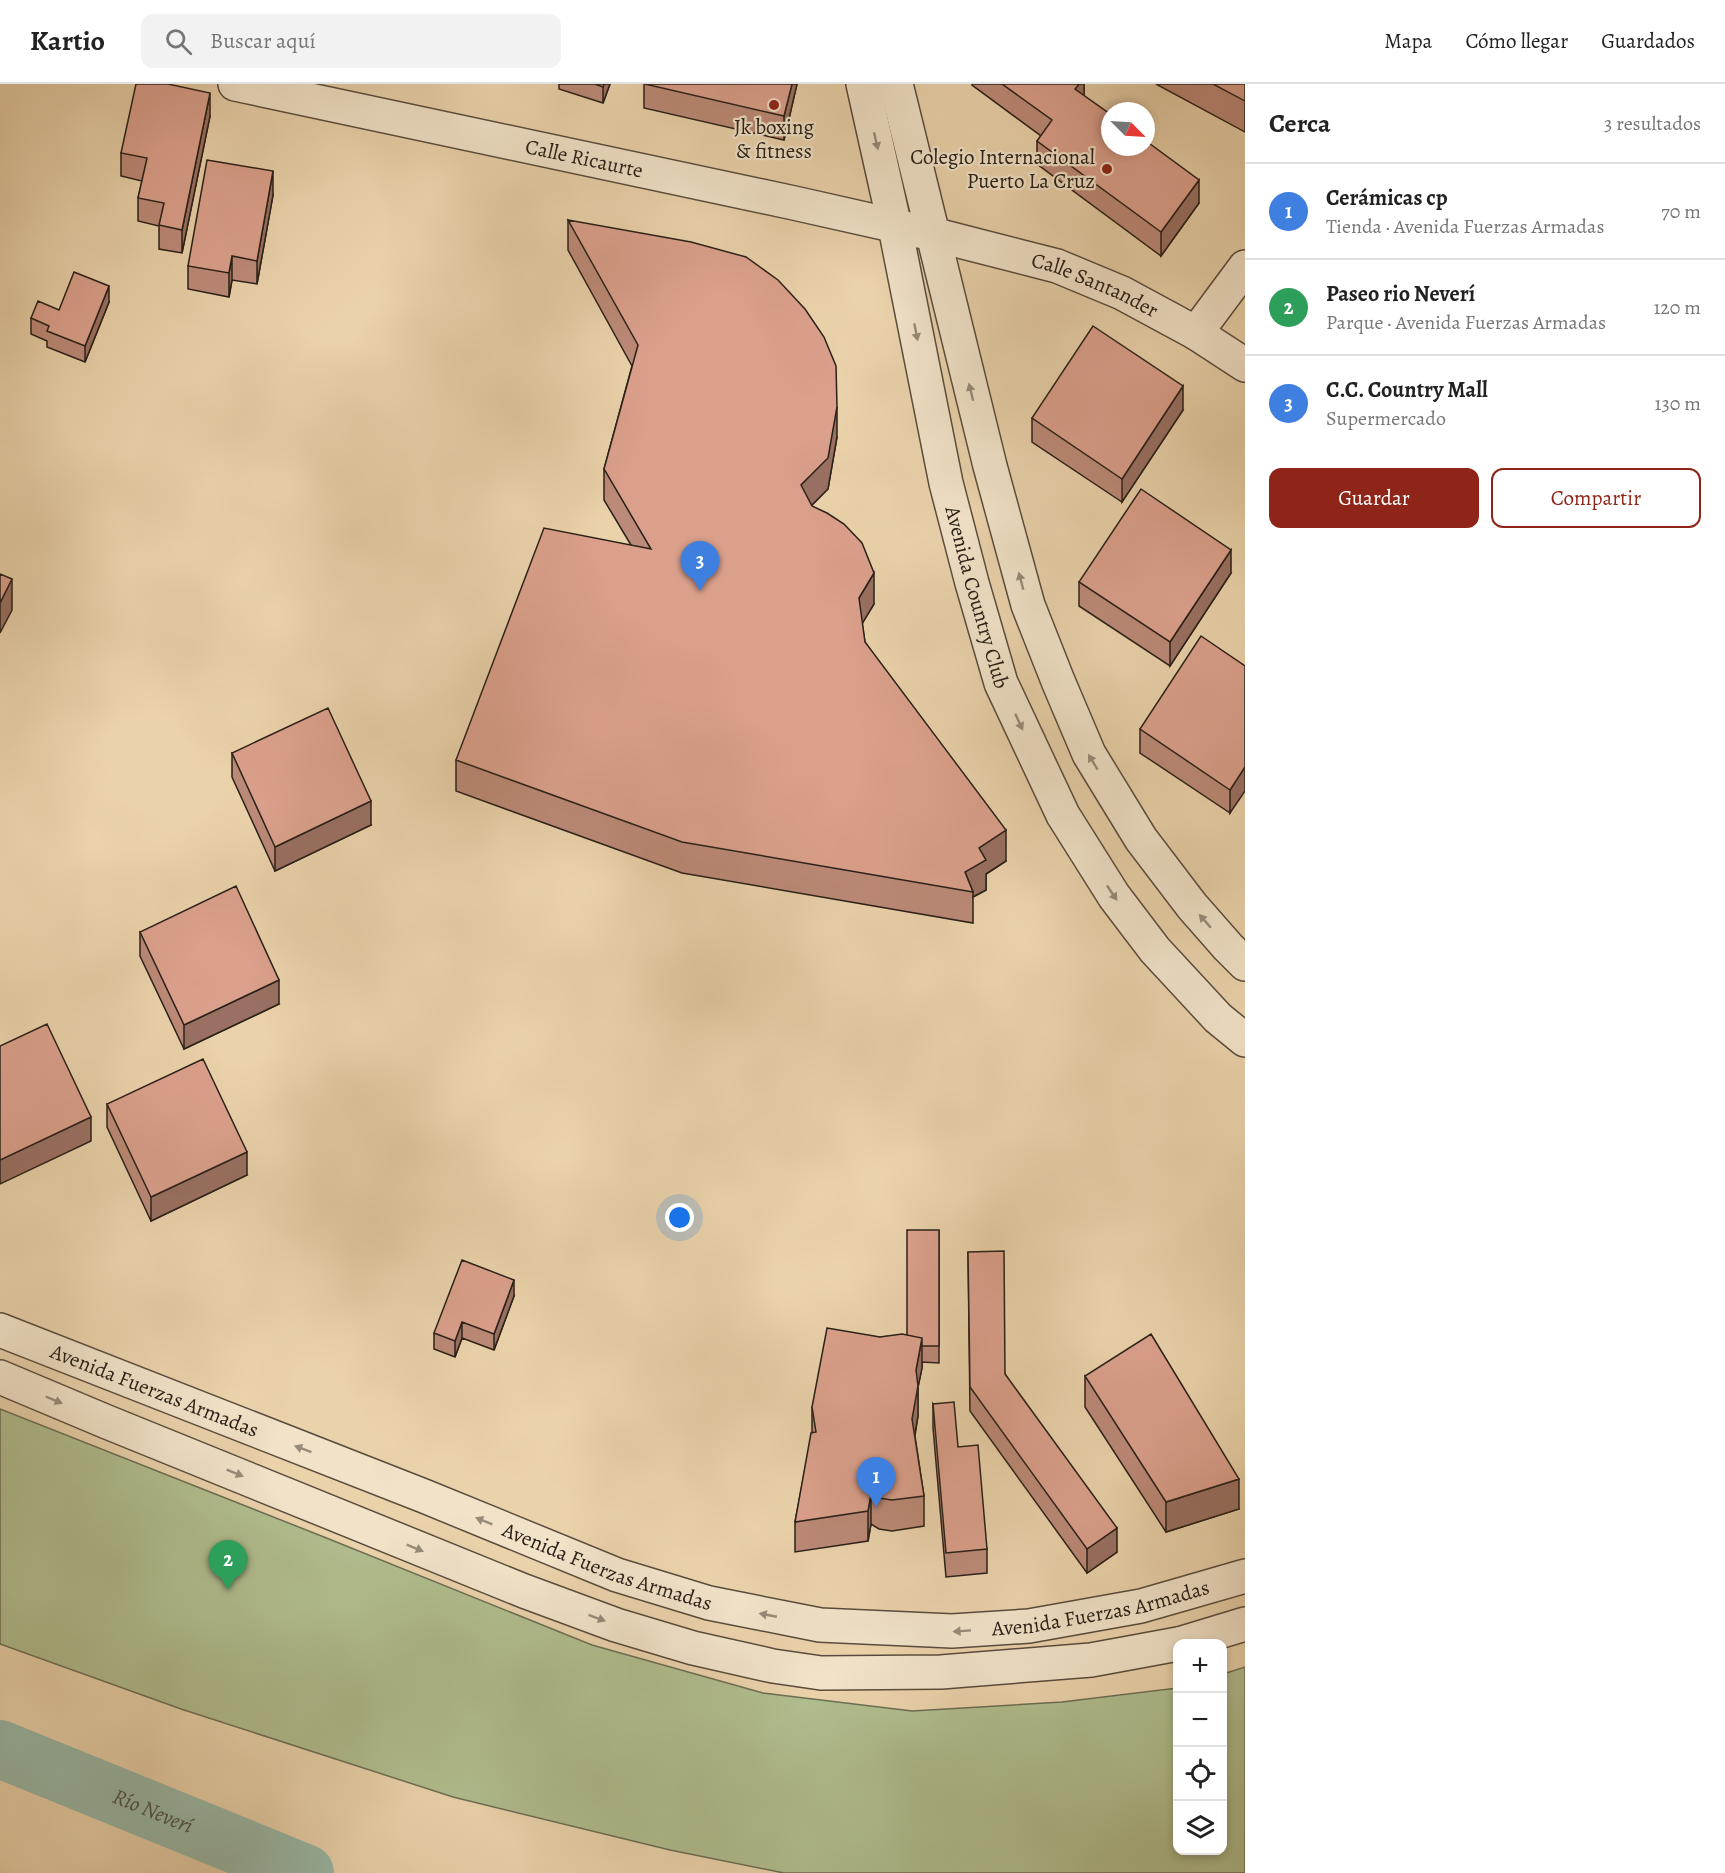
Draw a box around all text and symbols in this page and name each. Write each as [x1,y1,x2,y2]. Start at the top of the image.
search box [141,14,561,68]
text: Kartio [30,22,105,60]
icon: search [162,25,195,58]
text: Buscar aquí [210,26,316,56]
text: Mapa [1384,27,1432,55]
text: Cómo llegar [1465,27,1568,55]
text: Guardados [1601,27,1695,55]
marker: Jk boxing & fitness [767,98,781,112]
north arrow [1101,102,1155,156]
text: Cerca [1269,106,1331,141]
text: 3 resultados [1604,110,1701,137]
place label: Jk boxing & fitness [734,113,815,165]
street label: Calle Ricaurte [523,132,646,184]
one-way arrow [872,132,881,151]
place label: Colegio Internacional Puerto La Cruz [910,143,1095,195]
marker: Colegio Internacional Puerto La Cruz [1100,162,1114,176]
text: Cerámicas cp [1326,183,1448,213]
text: 1 [1285,198,1292,225]
text: 70 m [1661,198,1701,225]
text: Tienda · Avenida Fuerzas Armadas [1326,213,1604,240]
street label: Calle Santander [1028,246,1163,324]
text: Paseo rio Neverí [1326,279,1475,309]
text: 2 [1284,294,1293,321]
text: 120 m [1653,294,1701,321]
text: Parque · Avenida Fuerzas Armadas [1326,309,1606,336]
one-way arrow [912,323,921,342]
text: C.C. Country Mall [1326,375,1488,405]
one-way arrow [966,383,976,402]
text: 3 [1284,390,1293,417]
text: 130 m [1655,390,1701,417]
text: Supermercado [1326,405,1446,432]
button: Guardar [1269,468,1479,528]
button: Compartir [1491,468,1701,528]
street label: Avenida Country Club [938,502,1016,692]
pin: 3 [680,542,720,591]
one-way arrow [1016,572,1025,590]
one-way arrow [1015,714,1024,731]
one-way arrow [1088,754,1099,770]
one-way arrow [1106,885,1118,901]
one-way arrow [1199,914,1212,929]
your location [665,1203,694,1232]
street label: Avenida Fuerzas Armadas [45,1337,263,1444]
one-way arrow [45,1396,63,1405]
one-way arrow [294,1444,312,1453]
pin: 1 [856,1458,896,1507]
one-way arrow [226,1468,244,1478]
street label: Avenida Fuerzas Armadas [497,1515,716,1617]
one-way arrow [475,1516,493,1525]
pin: 2 [208,1540,248,1590]
one-way arrow [406,1543,424,1553]
street label: Avenida Fuerzas Armadas [990,1573,1213,1642]
one-way arrow [758,1610,777,1619]
one-way arrow [588,1613,606,1623]
one-way arrow [952,1626,971,1635]
map controls [1173,1639,1227,1855]
button: + [1173,1639,1227,1693]
button: − [1173,1693,1227,1747]
button: locate [1173,1747,1227,1801]
water label: Río Neverí [108,1781,198,1841]
button: layers [1173,1801,1227,1855]

